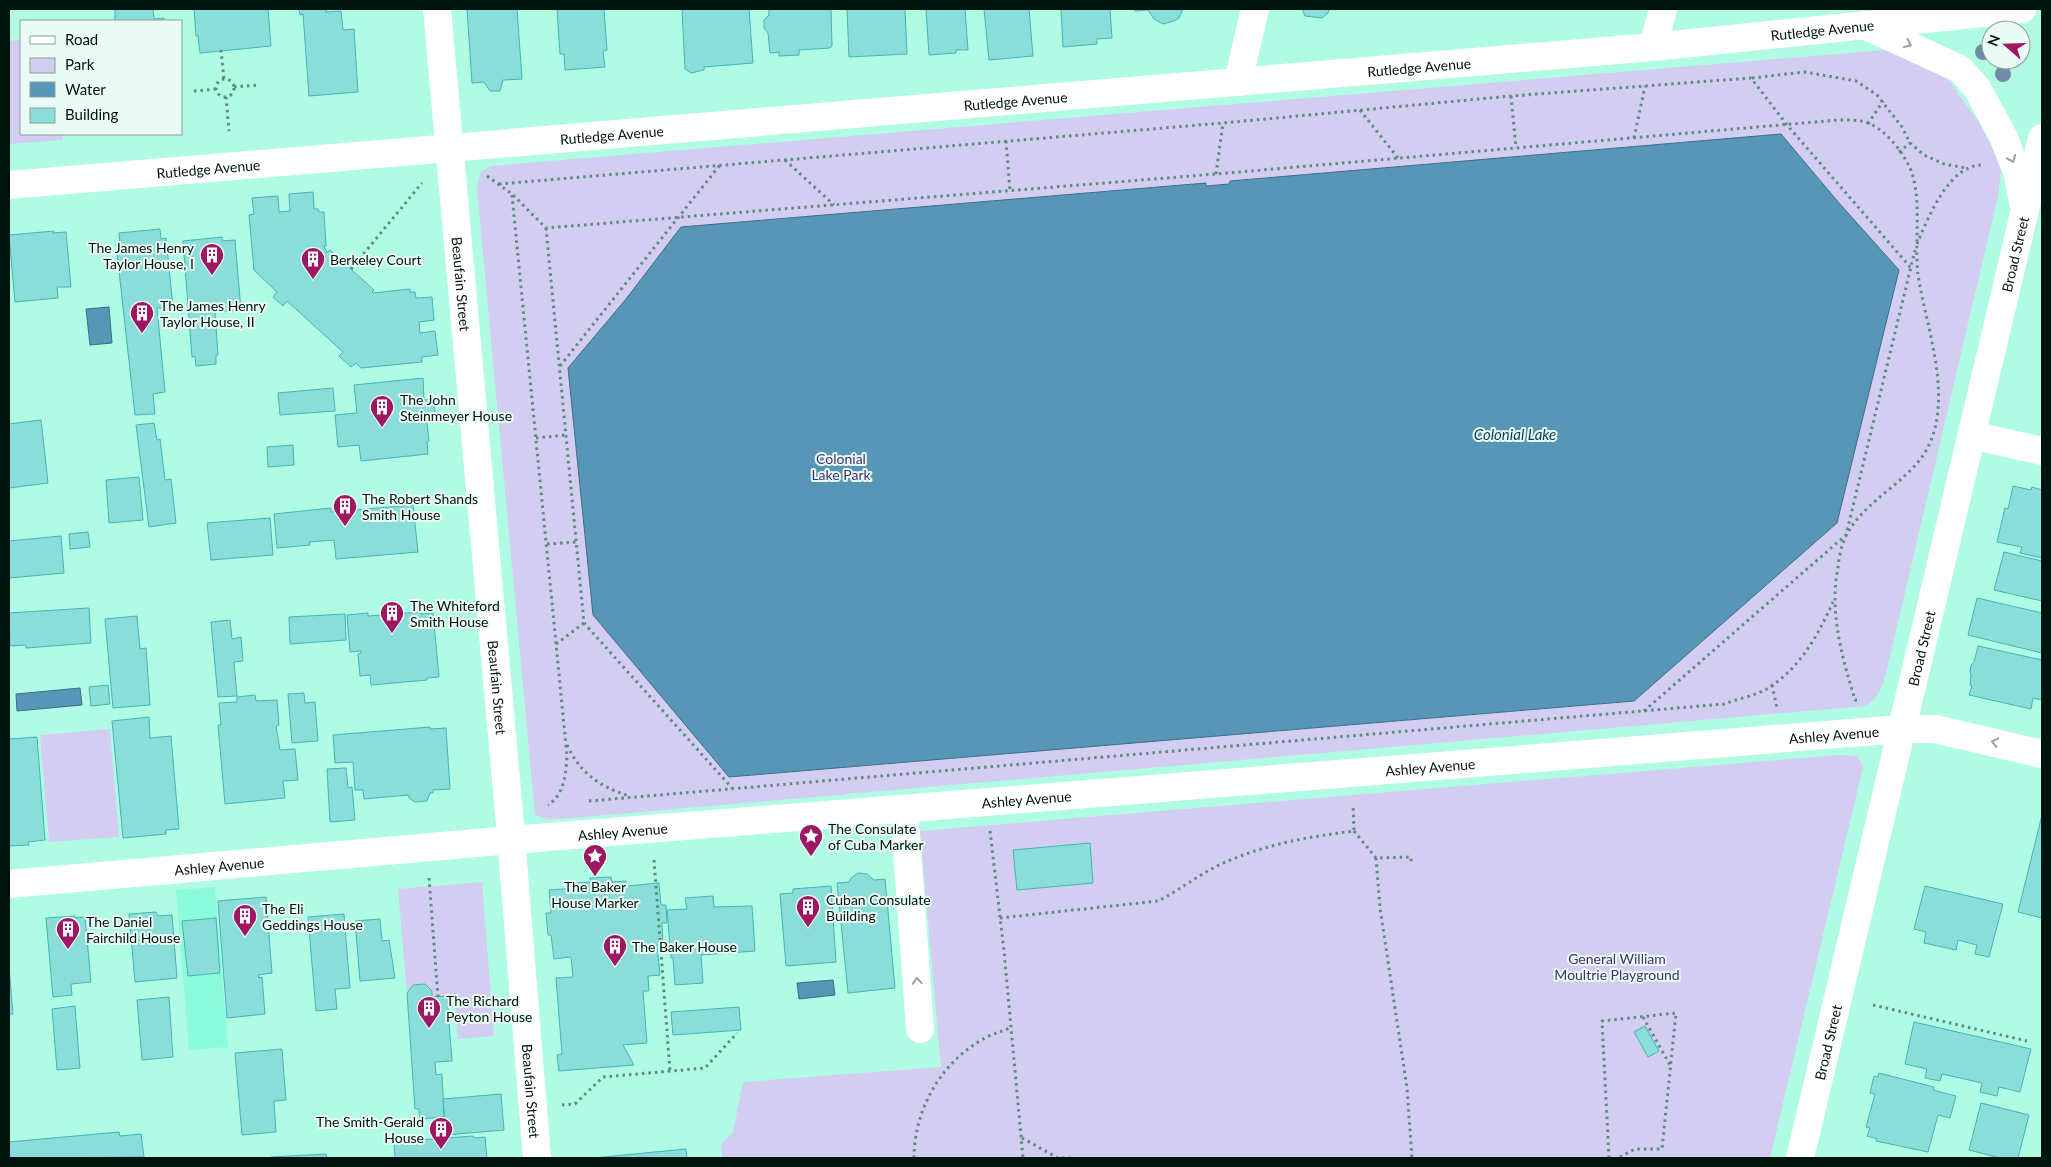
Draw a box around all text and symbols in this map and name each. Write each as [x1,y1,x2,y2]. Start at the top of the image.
street label: Rutledge Avenue [1770,16,1875,43]
legend [20,20,182,135]
north arrow [1981,20,2031,70]
text: Road [65,30,98,48]
text: N [1983,32,2003,48]
one-way arrow [1903,38,1912,49]
street label: Rutledge Avenue [1367,54,1472,79]
text: Park [65,55,95,73]
text: Water [65,80,106,98]
street label: Rutledge Avenue [963,88,1068,113]
text: Building [65,105,118,123]
street label: Rutledge Avenue [559,122,664,147]
one-way arrow [2006,154,2016,163]
street label: Rutledge Avenue [156,155,261,181]
street label: Broad Street [1997,215,2032,294]
street label: Beaufain Street [449,236,474,332]
place label: The James Henry Taylor House, I [88,239,195,272]
building icon: The James Henry Taylor House, I [199,242,225,276]
building icon: Berkeley Court [300,246,326,280]
place label: Berkeley Court [330,251,422,268]
place label: The James Henry Taylor House, II [160,297,266,330]
building icon: The James Henry Taylor House, II [129,300,155,334]
place label: The John Steinmeyer House [400,391,512,424]
building icon: The John Steinmeyer House [369,394,395,428]
water label: Colonial Lake [1474,425,1556,443]
park label: Colonial Lake Park [811,450,871,483]
place label: The Robert Shands Smith House [362,490,478,523]
building icon: The Robert Shands Smith House [332,493,358,527]
place label: The Whiteford Smith House [410,597,500,630]
building icon: The Whiteford Smith House [379,600,405,634]
street label: Broad Street [1904,609,1938,688]
street label: Beaufain Street [485,639,510,735]
street label: Ashley Avenue [1788,722,1880,746]
one-way arrow [1990,737,1999,748]
street label: Ashley Avenue [1384,755,1476,779]
street label: Ashley Avenue [981,787,1072,811]
street label: Ashley Avenue [577,819,668,843]
place label: The Consulate of Cuba Marker [828,820,924,853]
place icon: The Consulate of Cuba Marker [798,823,824,857]
place icon: The Baker House Marker [582,843,608,877]
street label: Ashley Avenue [173,853,265,878]
place label: The Baker House Marker [551,878,639,911]
place label: Cuban Consulate Building [826,891,931,924]
building icon: Cuban Consulate Building [795,894,821,928]
place label: The Eli Geddings House [262,900,363,933]
building icon: The Eli Geddings House [232,903,258,937]
place label: The Daniel Fairchild House [86,913,180,946]
building icon: The Daniel Fairchild House [55,916,81,950]
building icon: The Baker House [602,933,628,967]
place label: The Baker House [632,938,737,955]
park label: General William Moultrie Playground [1554,950,1680,983]
one-way arrow [911,976,922,984]
place label: The Richard Peyton House [446,992,532,1025]
building icon: The Richard Peyton House [416,995,442,1029]
street label: Broad Street [1810,1003,1845,1082]
street label: Beaufain Street [519,1043,544,1139]
place label: The Smith-Gerald House [316,1113,424,1146]
building icon: The Smith-Gerald House [428,1116,454,1150]

